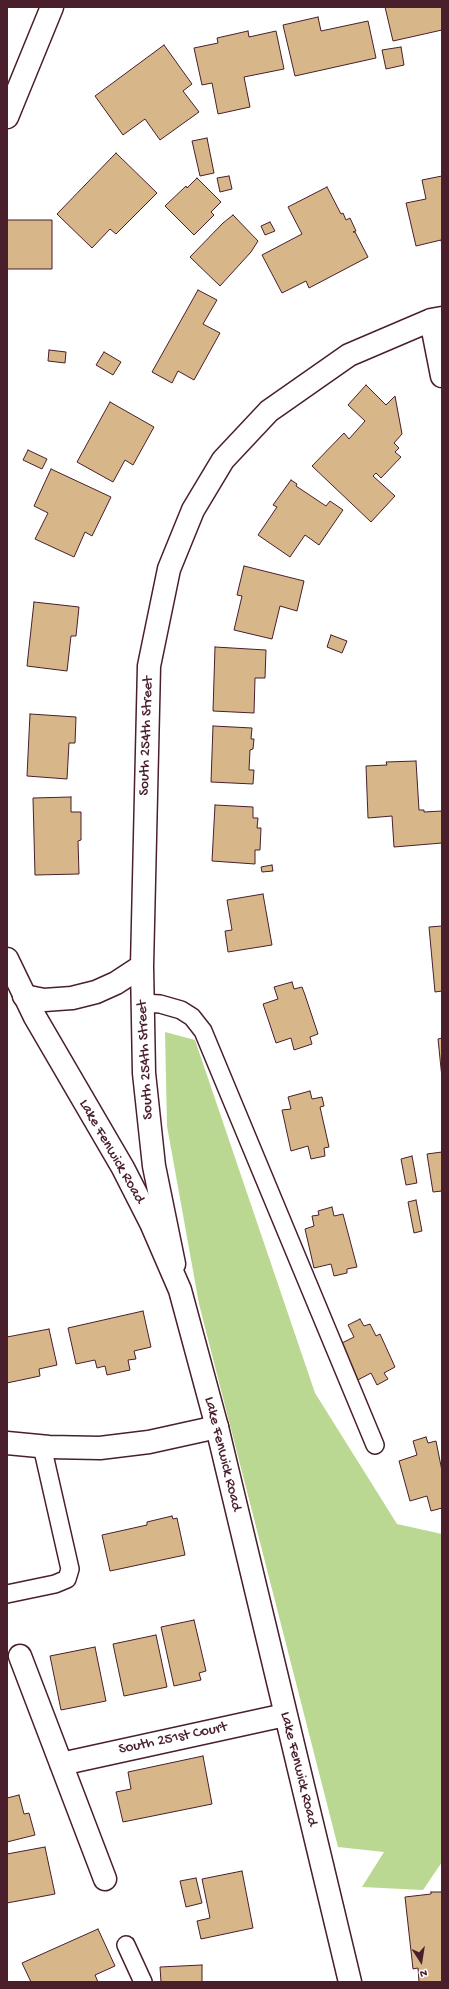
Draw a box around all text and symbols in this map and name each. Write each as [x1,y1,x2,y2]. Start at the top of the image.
street label: South 254th Street [136,676,158,796]
street label: South 254th Street [134,1000,158,1120]
street label: Lake Fenwick Road [74,1097,148,1207]
street label: Lake Fenwick Road [199,1395,245,1513]
street label: Lake Fenwick Road [275,1710,321,1828]
street label: South 251st Court [117,1719,229,1759]
north arrow [401,1941,441,1981]
text: N [419,1966,428,1979]

